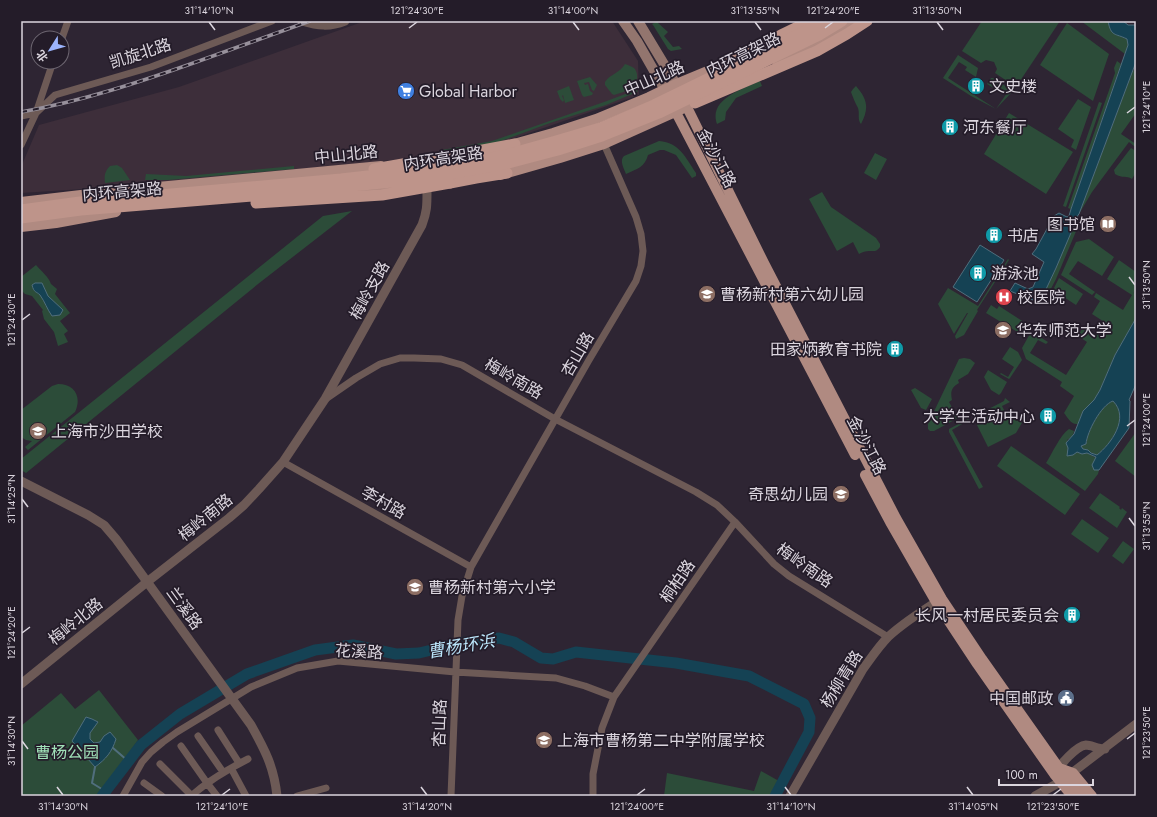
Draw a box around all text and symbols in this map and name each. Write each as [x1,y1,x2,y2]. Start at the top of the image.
text: 31°14'10"N [185,3,233,18]
text: 121°24'30"E [390,3,444,18]
text: 31°14'00"N [548,3,598,18]
text: 31°13'55"N [730,3,780,18]
text: 121°24'20"E [806,3,860,18]
text: 31°13'50"N [912,3,962,18]
street label: 内环高架路 [702,27,784,82]
north arrow [30,30,70,70]
street label: 凯旋北路 [106,33,174,74]
text: 北 [32,47,52,65]
street label: 中山北路 [620,55,688,102]
place label: 文史楼 [989,75,1037,98]
building icon: 文史楼 [966,76,986,96]
place label: Global Harbor [419,80,518,103]
supermarket icon: Global Harbor [396,81,416,101]
text: 121°24'10"E [1139,81,1154,133]
place label: 河东餐厅 [963,116,1027,139]
building icon: 河东餐厅 [940,117,960,137]
street label: 金沙江路 [691,125,742,192]
street label: 中山北路 [313,140,379,169]
street label: 内环高架路 [402,141,484,176]
street label: 内环高架路 [81,177,163,206]
place label: 图书馆 [1047,213,1095,236]
library icon: 图书馆 [1098,214,1118,234]
place label: 书店 [1007,224,1039,247]
building icon: 书店 [984,225,1004,245]
street label: 梅岭支路 [344,257,395,324]
text: 31°13'50"N [1139,260,1154,310]
place label: 游泳池 [991,262,1039,285]
building icon: 游泳池 [968,263,988,283]
place label: 曹杨新村第六幼儿园 [720,283,864,306]
school or university icon: 曹杨新村第六幼儿园 [697,284,717,304]
place label: 校医院 [1017,286,1065,309]
hospital icon: 校医院 [994,287,1014,307]
text: 121°24'30"E [4,293,19,347]
place label: 华东师范大学 [1016,319,1112,342]
school or university icon: 华东师范大学 [993,320,1013,340]
street label: 杏山路 [555,328,599,381]
place label: 田家炳教育书院 [770,338,882,361]
building icon: 田家炳教育书院 [885,339,905,359]
street label: 梅岭南路 [480,352,547,404]
text: 121°24'00"E [1139,393,1154,447]
place label: 大学生活动中心 [923,405,1035,428]
building icon: 大学生活动中心 [1038,406,1058,426]
street label: 金沙江路 [841,412,892,479]
place label: 上海市沙田学校 [51,420,163,443]
school or university icon: 上海市沙田学校 [28,421,48,441]
text: 31°14'25"N [4,474,19,524]
street label: 李村路 [357,481,410,524]
place label: 奇思幼儿园 [748,483,828,506]
school or university icon: 奇思幼儿园 [831,484,851,504]
street label: 梅岭南路 [173,488,237,546]
text: 31°13'55"N [1139,501,1154,551]
street label: 梅岭南路 [772,538,838,593]
street label: 桐柏路 [654,555,700,608]
place label: 曹杨新村第六小学 [428,576,556,599]
school or university icon: 曹杨新村第六小学 [405,577,425,597]
street label: 兰溪路 [161,582,208,634]
street label: 梅岭北路 [43,592,107,650]
place label: 长风一村居民委员会 [915,604,1059,627]
building icon: 长风一村居民委员会 [1062,605,1082,625]
text: 121°24'20"E [4,606,19,660]
water label: 曹杨环浜 [425,628,499,664]
street label: 花溪路 [334,639,384,664]
street label: 杨柳青路 [815,646,868,713]
place label: 中国邮政 [989,687,1053,710]
public building icon: 中国邮政 [1056,688,1076,708]
street label: 杏山路 [427,699,452,747]
text: 121°23'50"E [1139,706,1154,760]
text: 31°14'30"N [4,716,19,766]
place label: 上海市曹杨第二中学附属学校 [557,729,765,752]
school or university icon: 上海市曹杨第二中学附属学校 [534,730,554,750]
park label: 曹杨公园 [35,741,99,764]
scale bar [999,761,1093,787]
text: 100 m [1005,766,1038,784]
text: 31°14'30"N [38,799,88,814]
text: 121°24'10"E [196,799,248,814]
text: 31°14'20"N [402,799,452,814]
text: 121°24'00"E [610,799,664,814]
text: 31°14'10"N [767,799,815,814]
text: 31°14'05"N [948,799,998,814]
text: 121°23'50"E [1026,799,1080,814]

